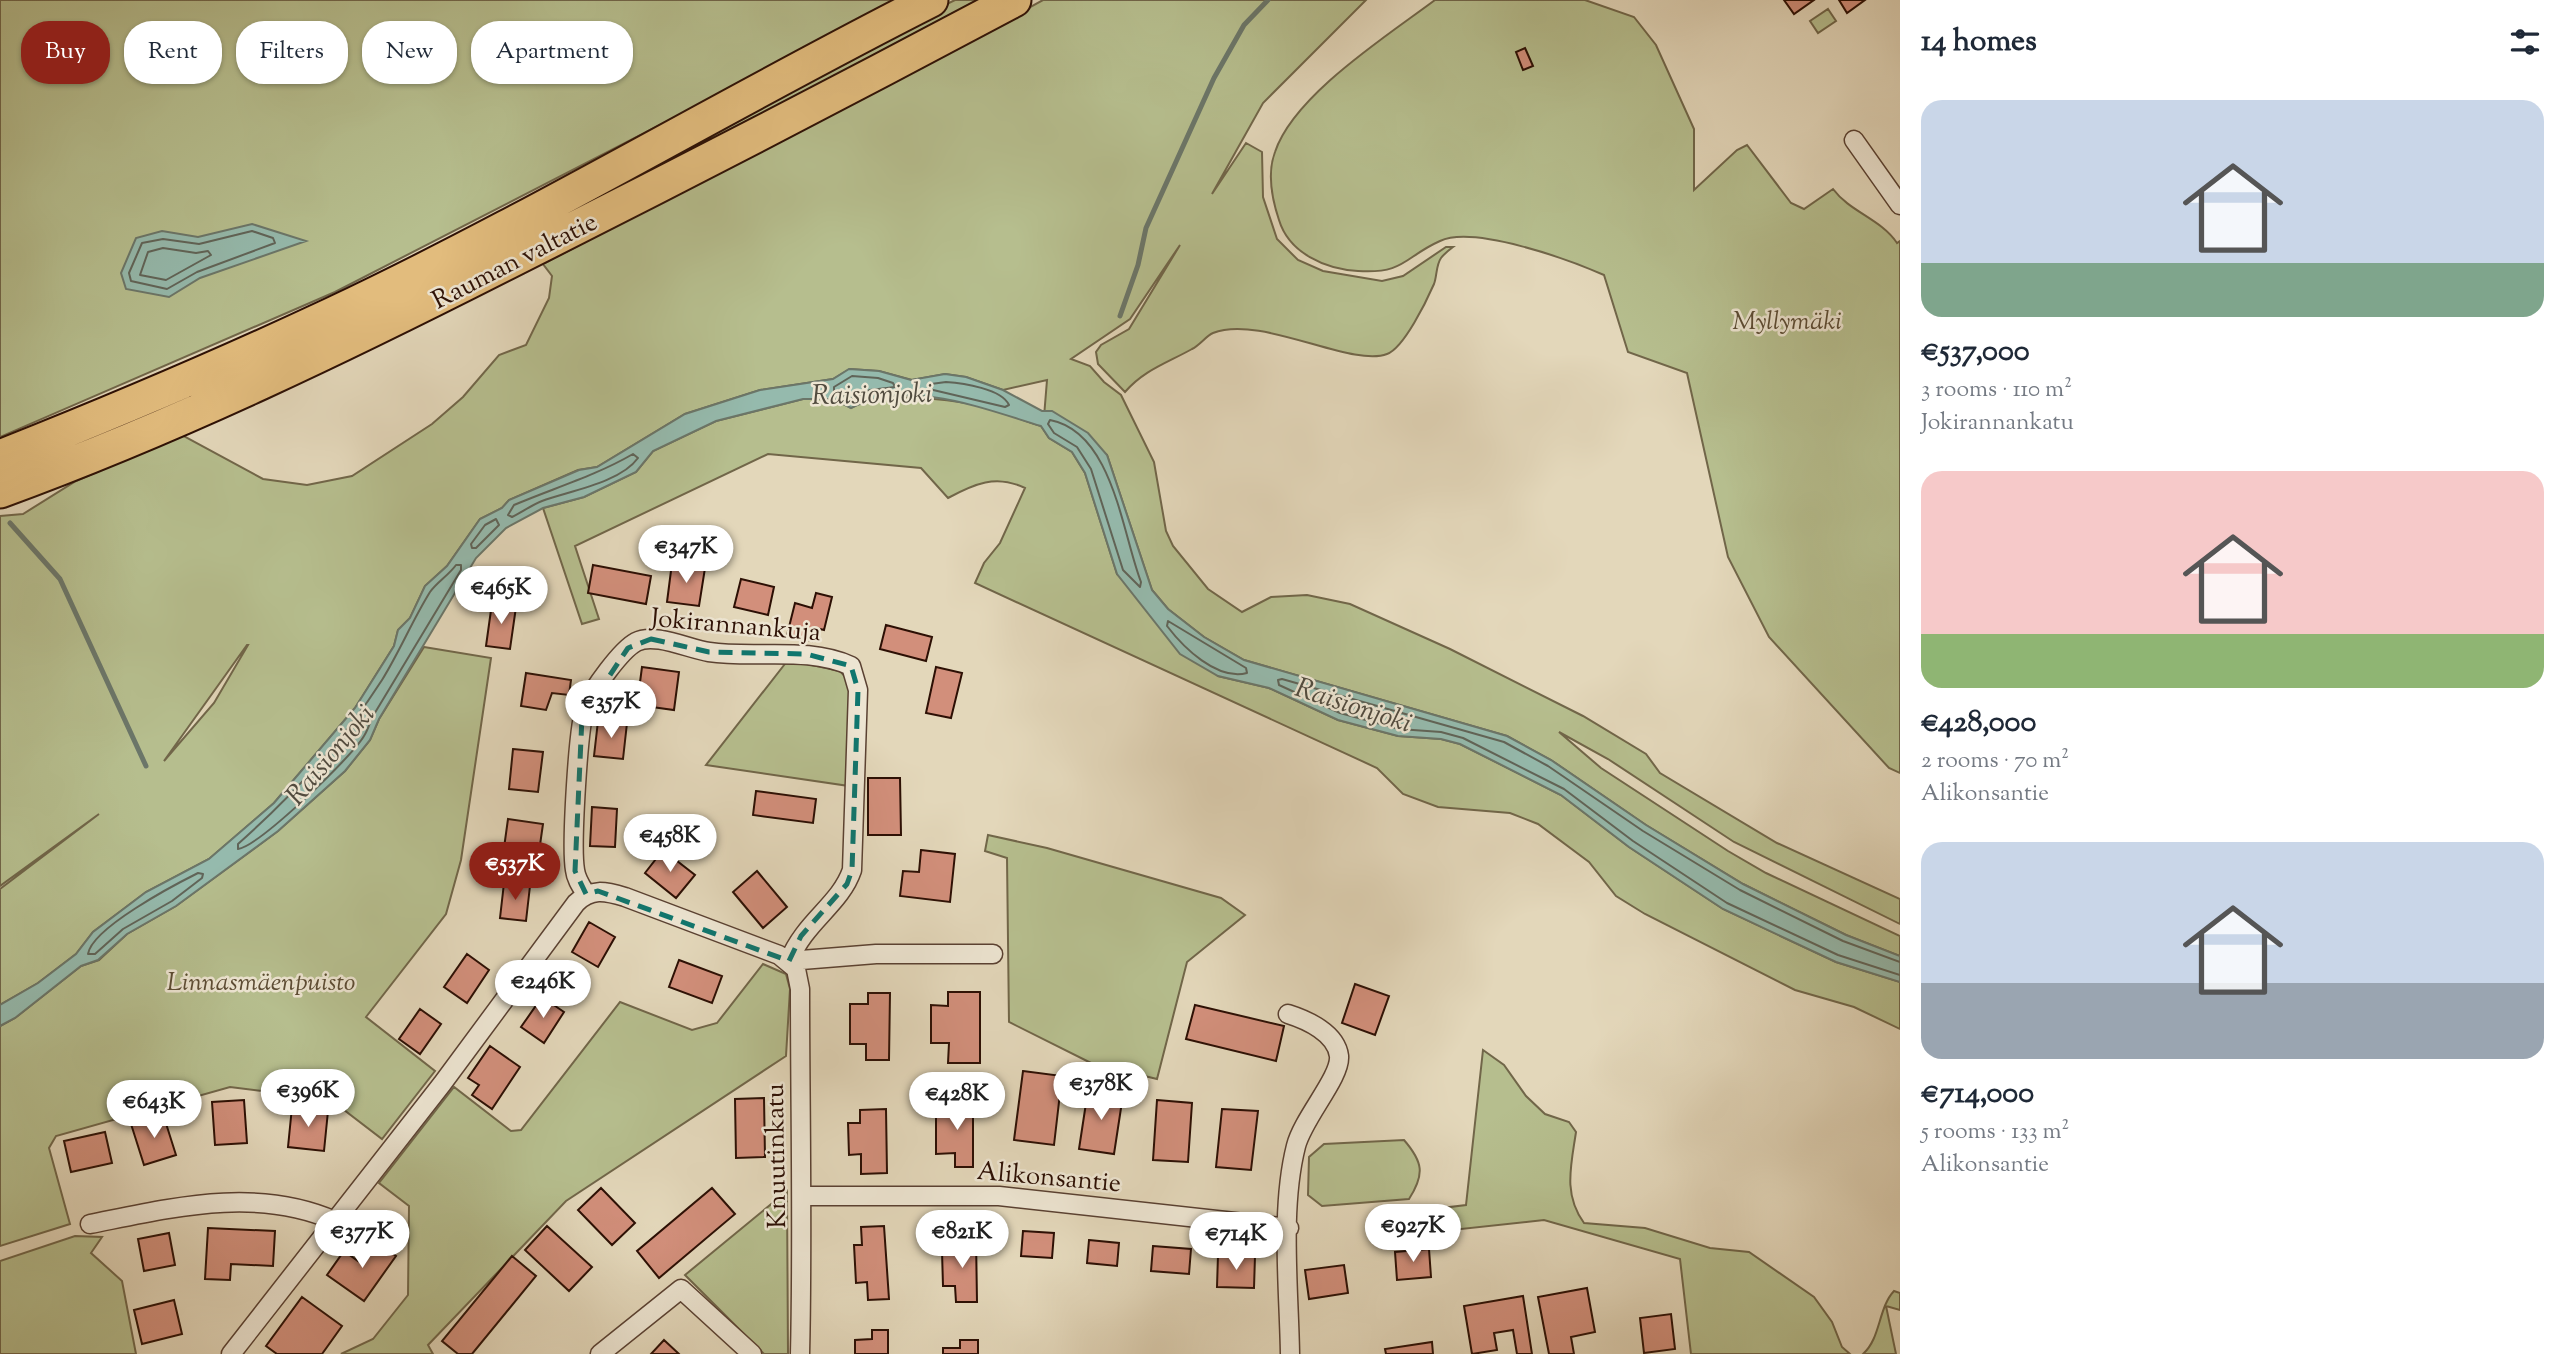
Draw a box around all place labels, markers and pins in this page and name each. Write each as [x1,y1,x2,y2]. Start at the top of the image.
pin: €347K [637,526,735,585]
pin: €465K [452,566,550,626]
pin: €357K [562,680,660,740]
pin: €458K [621,814,719,874]
pin: €537K [466,842,564,902]
pin: €246K [494,960,592,1020]
pin: €378K [1052,1062,1150,1122]
pin: €396K [259,1070,357,1129]
pin: €428K [908,1072,1006,1132]
pin: €643K [105,1080,203,1140]
pin: €927K [1364,1204,1462,1264]
pin: €377K [313,1210,411,1270]
pin: €821K [913,1210,1011,1270]
pin: €714K [1187,1212,1285,1272]

